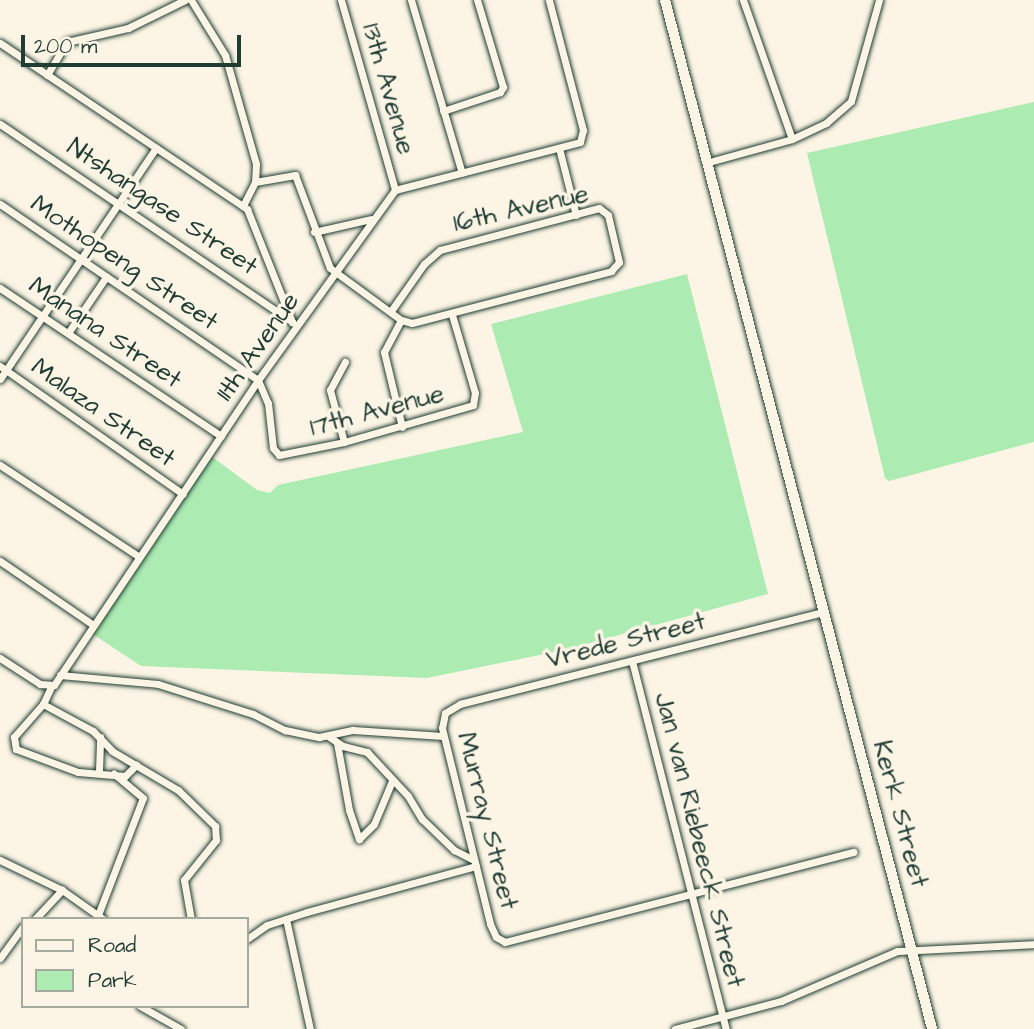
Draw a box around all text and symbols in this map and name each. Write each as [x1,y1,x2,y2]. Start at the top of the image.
street label: 13th Avenue [354,20,422,158]
scale bar [24,21,245,65]
text: 200 m [34,32,97,61]
street label: Ntshangase Street [61,132,263,282]
street label: 16th Avenue [450,178,592,240]
street label: Mothopeng Street [24,189,224,337]
street label: Manana Street [23,270,187,396]
street label: 11th Avenue [209,287,307,407]
street label: Malaza Street [25,352,181,474]
street label: 17th Avenue [307,378,447,444]
street label: Vrede Street [543,606,709,676]
street label: Jan van Riebeeck Street [647,689,751,991]
street label: Murray Street [450,729,524,913]
street label: Kerk Street [865,737,935,891]
legend [21,917,248,1008]
text: Road [88,931,136,960]
text: Park [88,966,137,995]

